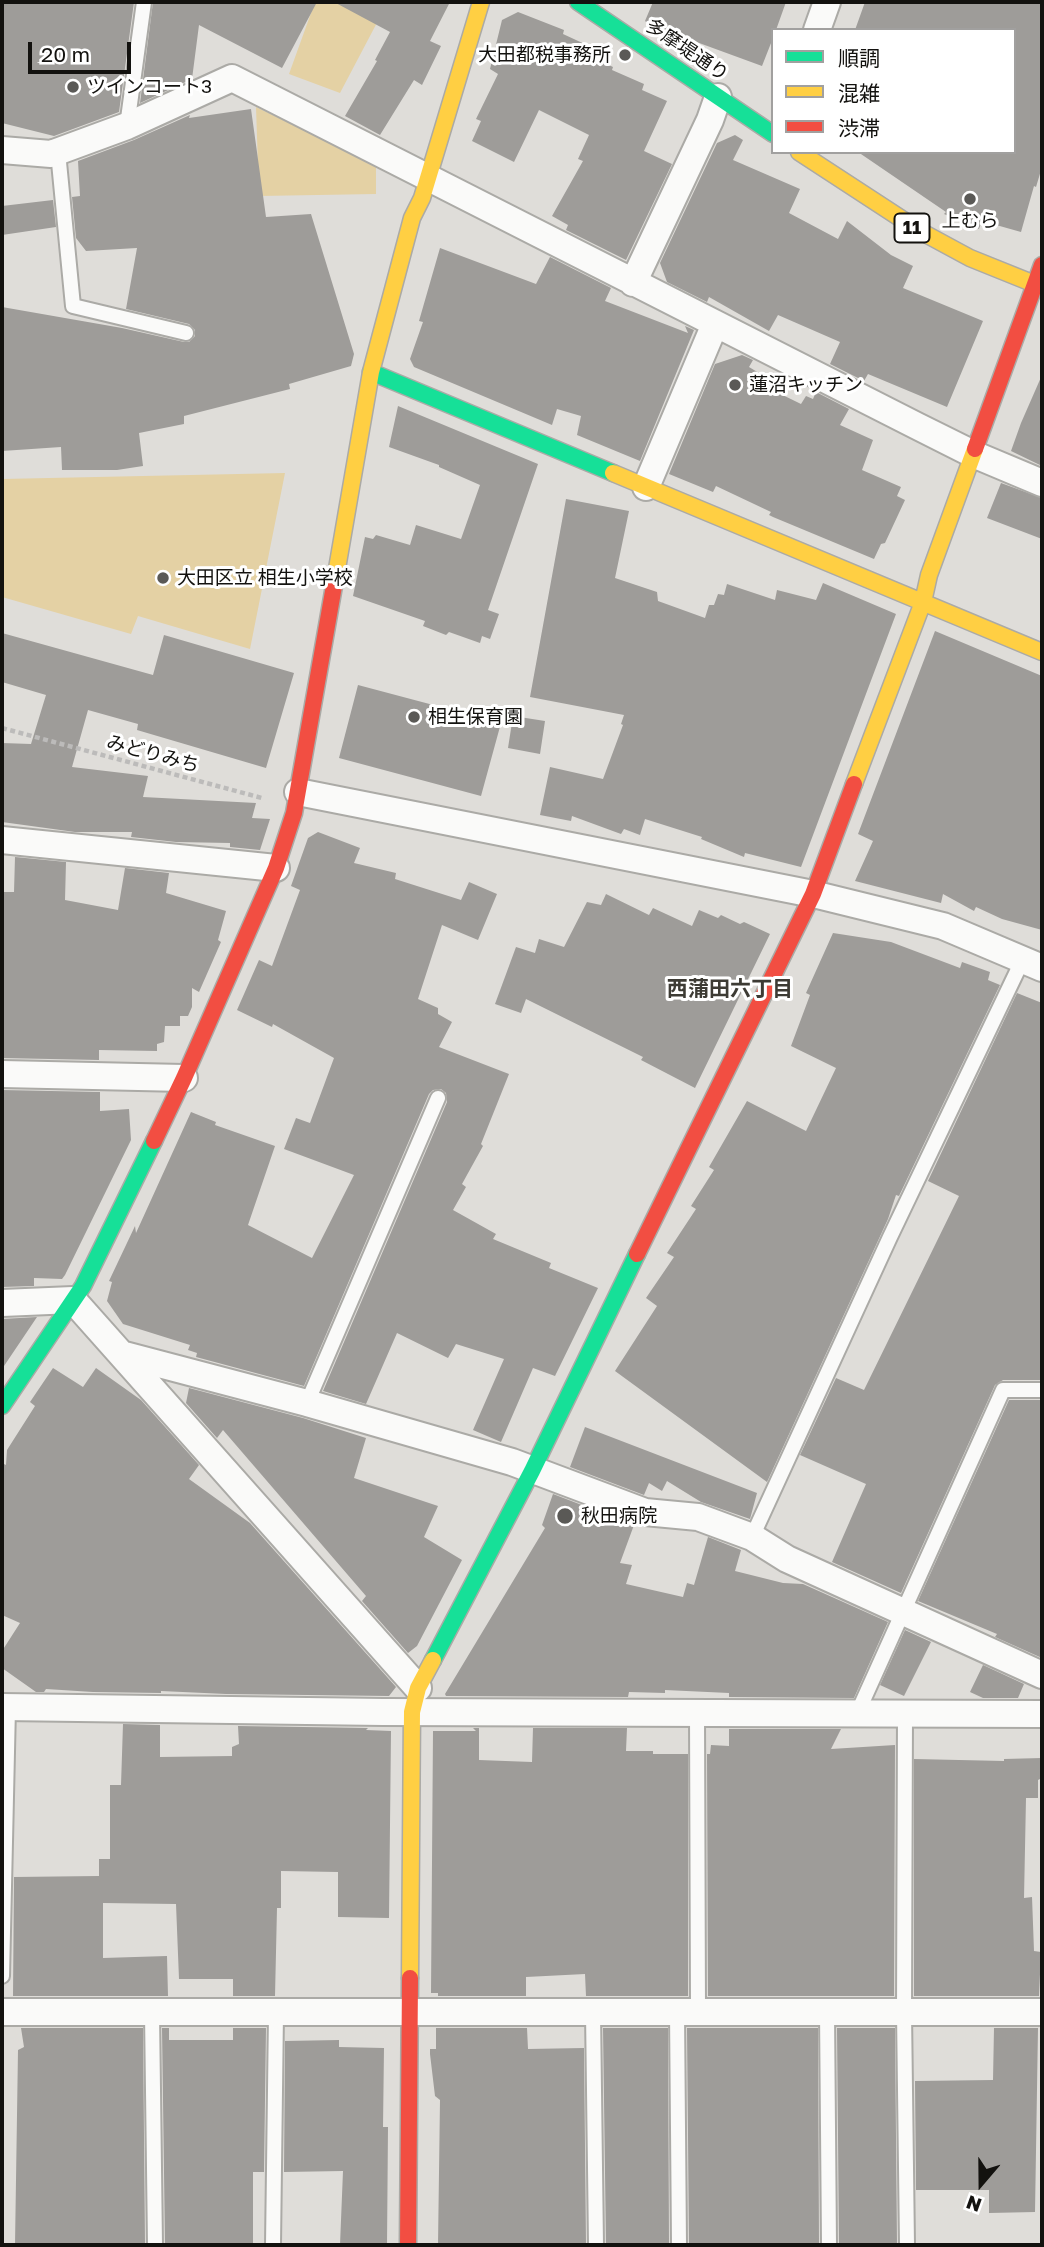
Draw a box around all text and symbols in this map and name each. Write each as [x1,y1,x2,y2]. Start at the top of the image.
street label: 多摩堤通り [641,14,733,86]
scale bar [32,28,135,72]
legend [771,28,1016,154]
text: 20 m [41,41,90,67]
place label: 大田都税事務所 [478,44,611,66]
text: 順調 [838,45,880,71]
marker: 大田都税事務所 [617,47,633,63]
place label: ツインコート3 [87,76,212,98]
marker: ツインコート3 [65,79,81,95]
text: 混雑 [838,80,880,106]
text: 渋滞 [838,115,880,141]
marker: 上むら [962,191,978,207]
place label: 上むら [942,210,998,232]
road number: 11 [894,213,930,242]
place label: 蓮沼キッチン [749,374,863,396]
marker: 蓮沼キッチン [727,377,743,393]
place label: 大田区立 相生小学校 [177,567,353,589]
marker: 大田区立 相生小学校 [155,570,171,586]
place label: 相生保育園 [428,706,523,728]
marker: 相生保育園 [406,709,422,725]
street label: みどりみち [104,731,202,777]
district label: 西蒲田六丁目 [667,976,793,1002]
place label: 秋田病院 [581,1505,657,1527]
marker: 秋田病院 [555,1506,575,1526]
north arrow [946,2149,1016,2219]
text: N [963,2191,984,2217]

